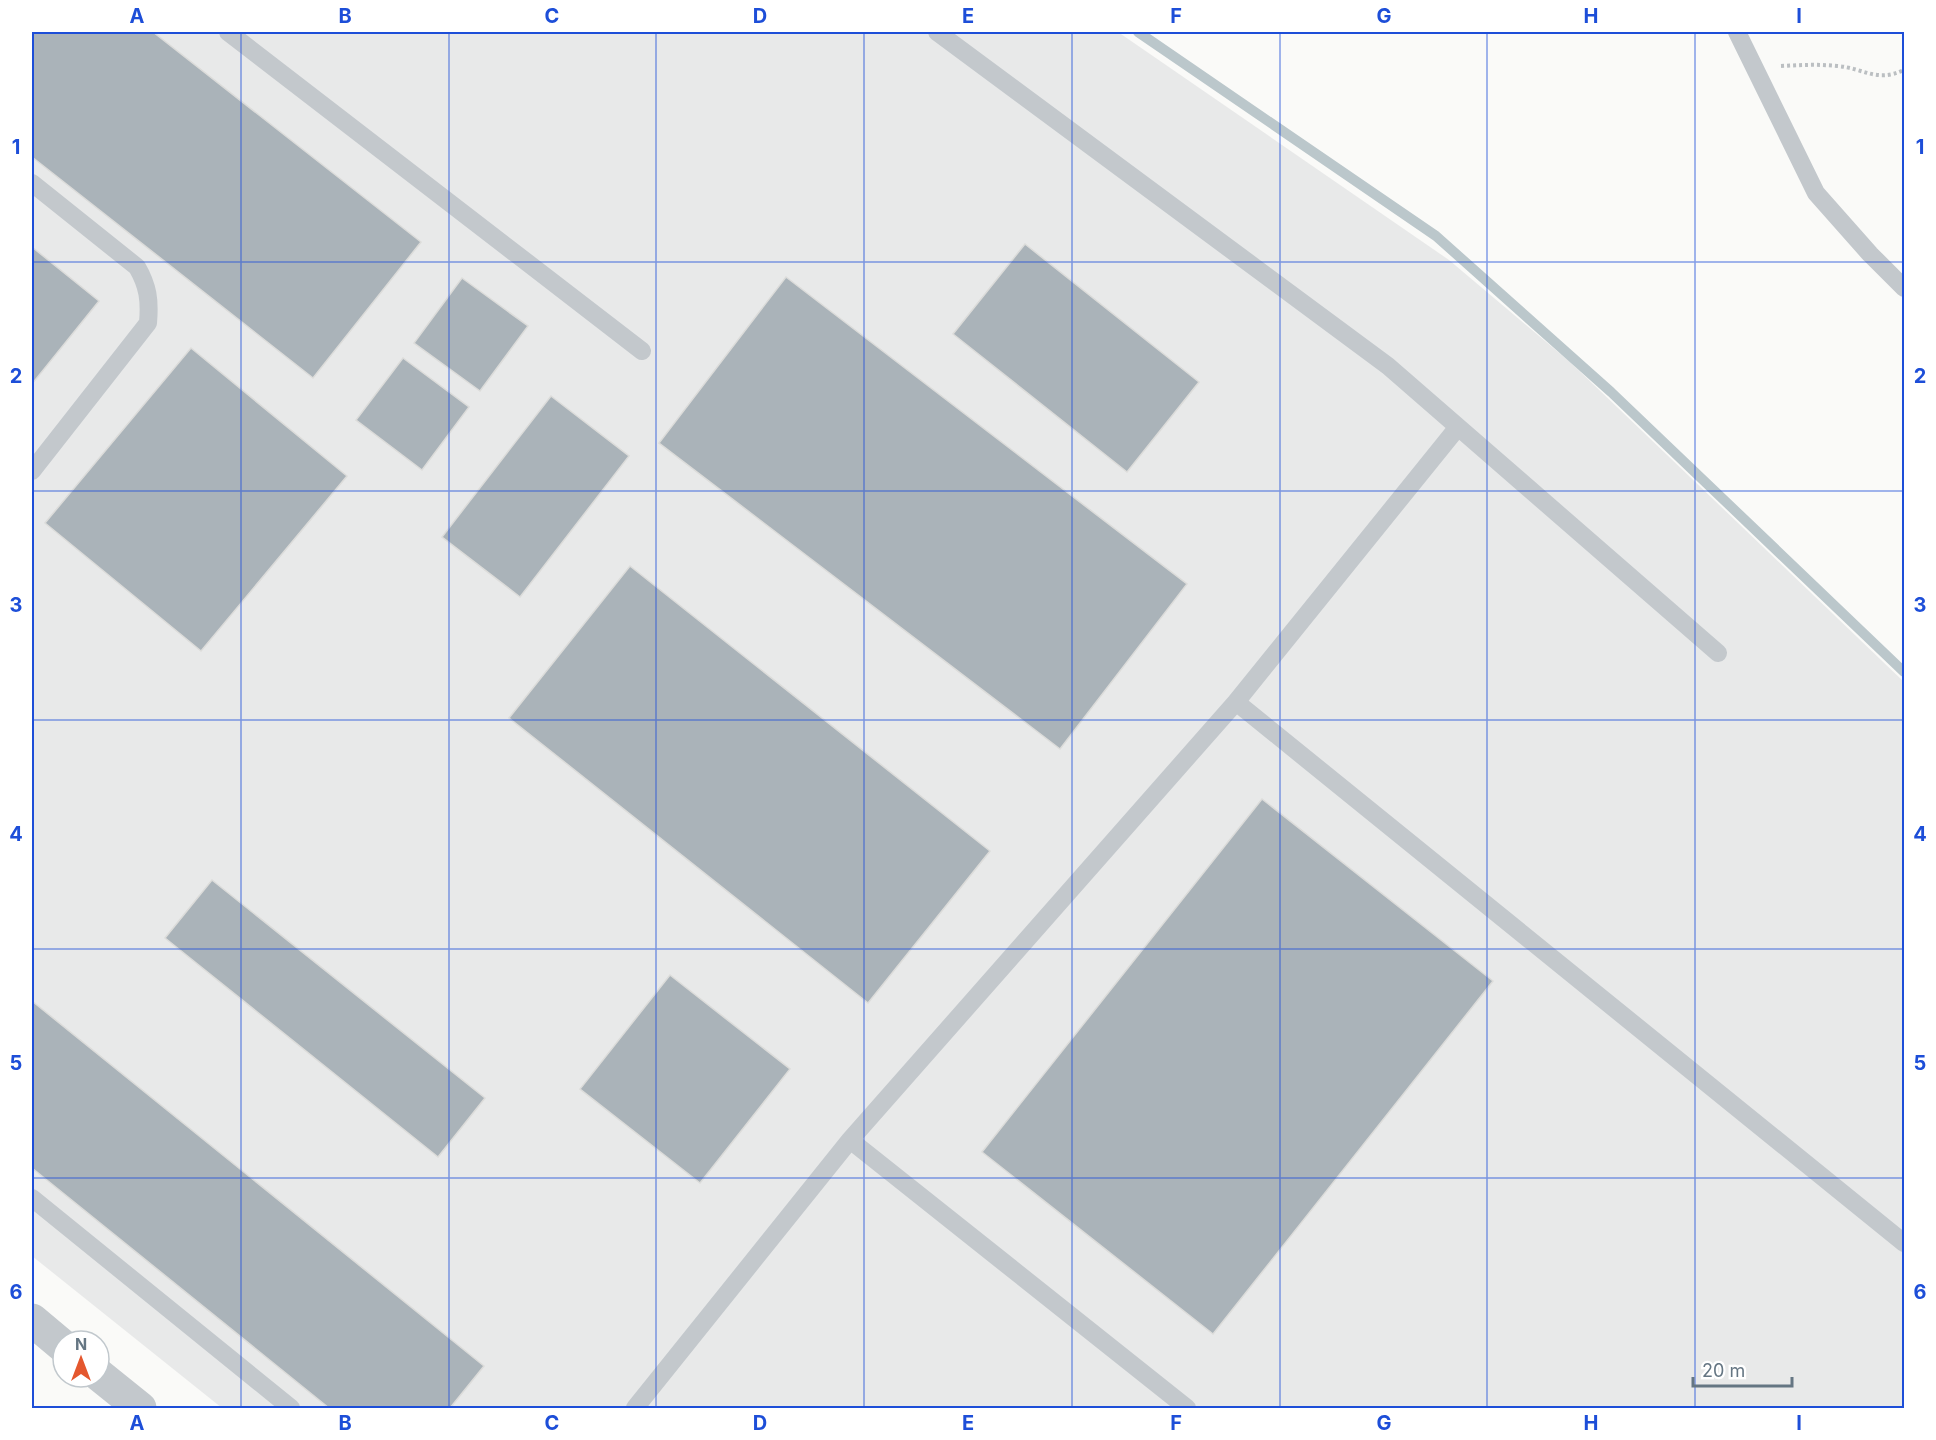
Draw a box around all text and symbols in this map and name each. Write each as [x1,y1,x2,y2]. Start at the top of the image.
text: A [130,4,145,28]
text: B [338,4,352,28]
text: C [545,4,559,28]
text: D [753,4,767,28]
text: E [962,4,974,28]
text: F [1170,4,1182,28]
text: G [1376,4,1392,28]
text: H [1584,4,1598,28]
text: I [1796,4,1802,28]
text: 1 [12,135,20,159]
text: 1 [1916,135,1924,159]
text: 2 [10,364,22,388]
text: 2 [1914,364,1926,388]
text: 3 [10,593,22,617]
text: 3 [1914,593,1926,617]
text: 4 [9,822,23,846]
text: 4 [1913,822,1927,846]
text: 5 [10,1051,22,1075]
text: 5 [1914,1051,1926,1075]
text: 6 [10,1280,23,1304]
text: 6 [1914,1280,1927,1304]
north arrow [51,1329,111,1389]
text: N [75,1334,87,1354]
scale bar [1693,1350,1792,1388]
text: 20 m [1702,1360,1745,1381]
text: A [130,1411,145,1435]
text: B [338,1411,352,1435]
text: C [545,1411,559,1435]
text: D [753,1411,767,1435]
text: E [962,1411,974,1435]
text: F [1170,1411,1182,1435]
text: G [1376,1411,1392,1435]
text: H [1584,1411,1598,1435]
text: I [1796,1411,1802,1435]

